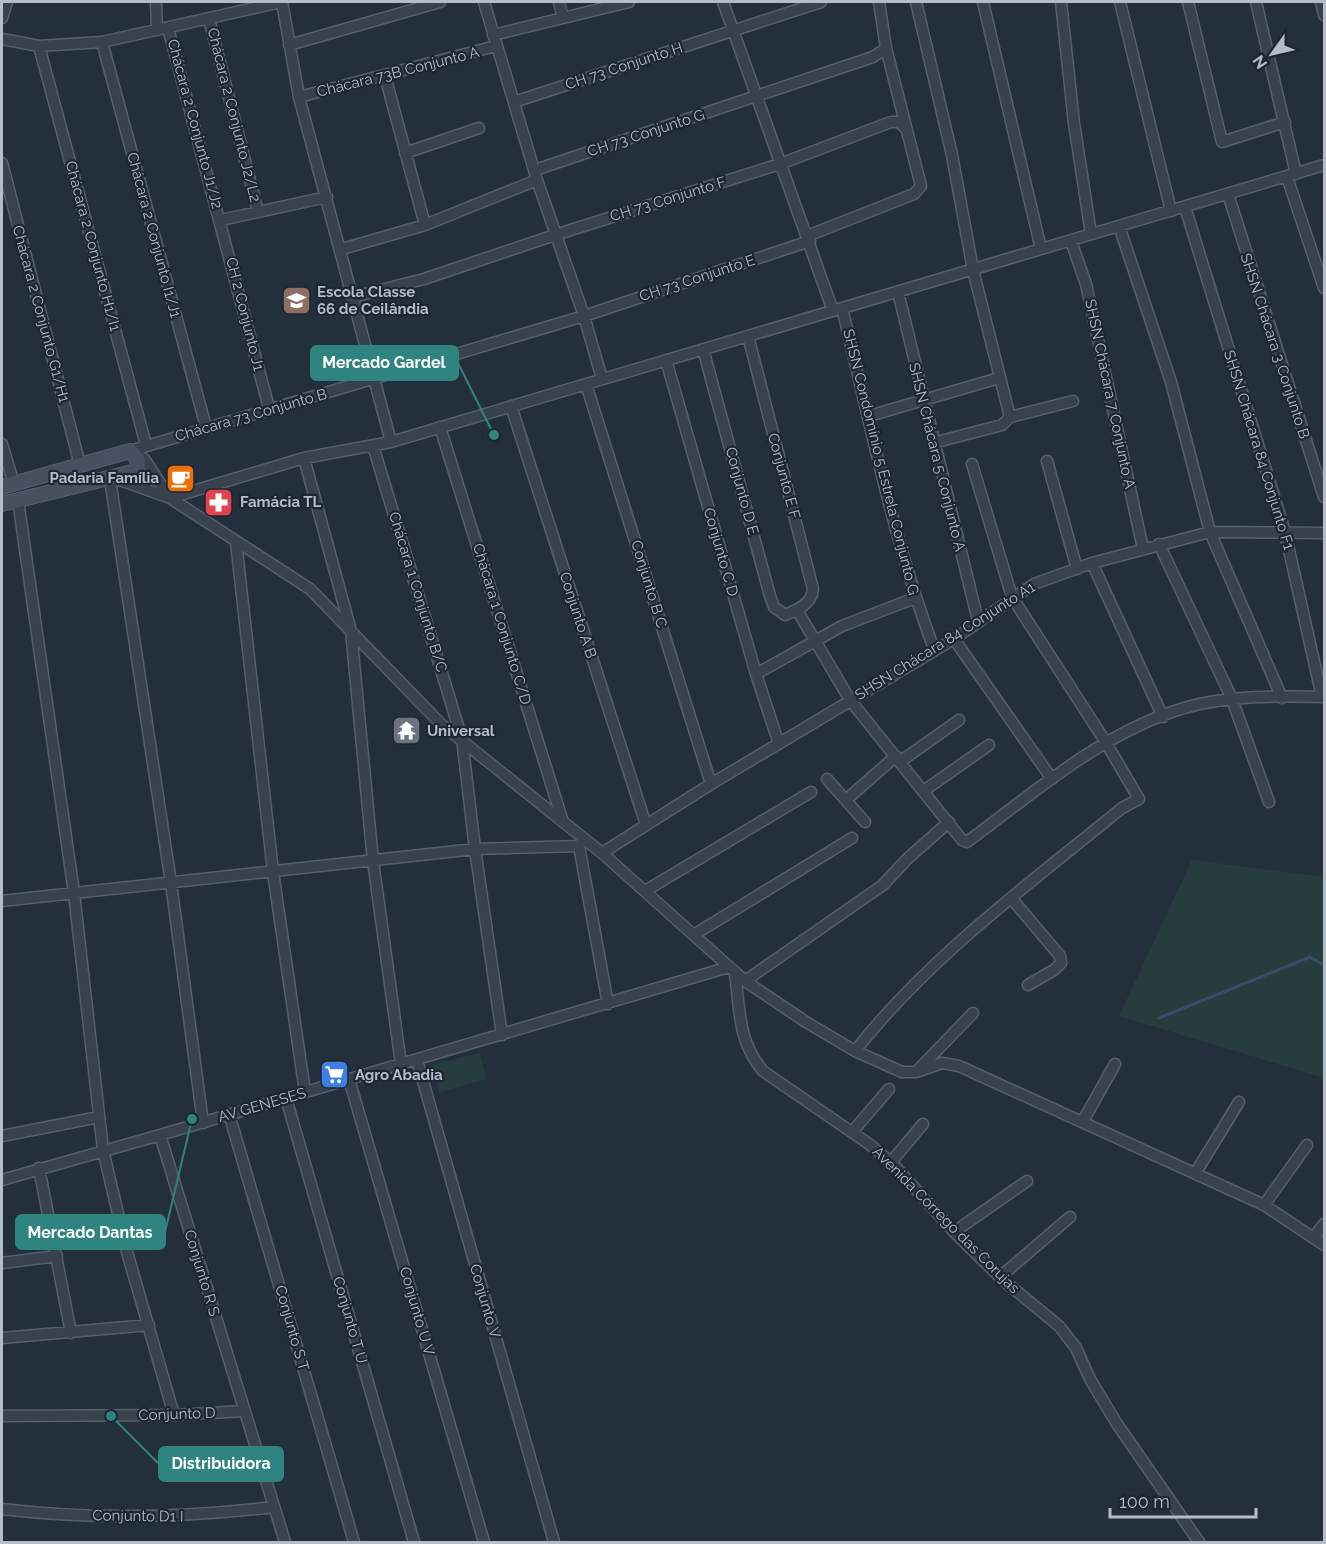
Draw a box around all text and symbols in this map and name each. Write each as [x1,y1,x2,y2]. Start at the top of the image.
north arrow [1242,24,1302,84]
street label: Chácara 2 Conjunto J2/L2 [204,26,264,204]
street label: Chácara 2 Conjunto J1/J2 [164,37,226,211]
street label: CH 73 Conjunto H [563,38,685,94]
street label: Chácara 73B Conjunto A [315,43,481,101]
text: N [1249,52,1271,72]
street label: CH 73 Conjunto G [585,106,707,160]
street label: Chácara 2 Conjunto I1/J1 [123,150,185,320]
street label: Chácara 2 Conjunto H1/I1 [62,159,125,334]
street label: CH 73 Conjunto F [608,173,728,225]
street label: Chácara 2 Conjunto G1/H1 [9,223,73,405]
street label: CH 73 Conjunto E [637,251,757,305]
street label: SHSN Chácara 3 Conjunto B [1236,251,1314,441]
street label: CH 2 Conjunto J1 [222,255,268,373]
place label: Escola Classe 66 de Ceilândia [317,283,429,318]
school or university icon: Escola Classe 66 de Ceilândia [280,285,312,317]
street label: SHSN Chácara 7 Conjunto A [1081,297,1139,491]
street label: SHSN Condomínio 5 Estrela Conjunto G [839,327,923,597]
callout: Mercado Gardel [311,346,458,380]
street label: SHSN Chácara 84 Conjunto F1 [1220,348,1298,553]
text: Mercado Gardel [322,353,447,372]
street label: SHSN Chácara 5 Conjunto A [905,361,969,553]
street label: Chácara 73 Conjunto B [173,385,329,445]
street label: Conjunto E F [764,431,804,521]
street label: Conjunto D E [722,445,762,537]
cafe icon: Padaria Família [164,462,196,494]
place label: Padaria Família [49,469,159,487]
pharmacy icon: Famácia TL [203,486,235,518]
place label: Famácia TL [240,493,321,511]
street label: Conjunto C D [700,506,742,599]
street label: Chácara 1 Conjunto B/C [385,510,451,674]
street label: Conjunto B C [627,538,671,630]
street label: Chácara 1 Conjunto C/D [469,541,535,707]
street label: Conjunto A B [556,570,600,660]
street label: SHSN Chácara 84 Conjunto A1 [852,578,1039,704]
temple icon: Universal [390,715,422,747]
place label: Universal [427,722,495,740]
supermarket icon: Agro Abadia [318,1059,350,1091]
place label: Agro Abadia [355,1066,443,1084]
street label: AV GENESES [216,1084,308,1126]
street label: Avenida Córrego das Corujas [869,1143,1023,1297]
callout: Mercado Dantas [16,1215,165,1249]
text: Mercado Dantas [28,1223,153,1242]
street label: Conjunto R S [180,1228,224,1318]
street label: Conjunto V [466,1262,504,1340]
street label: Conjunto U V [396,1265,438,1357]
street label: Conjunto T U [329,1274,371,1366]
street label: Conjunto S T [271,1283,313,1373]
street label: Conjunto D [138,1404,216,1424]
callout: Distribuidora [159,1447,283,1481]
text: Distribuidora [171,1454,271,1473]
scale bar [1110,1481,1256,1519]
text: 100 m [1119,1491,1170,1512]
street label: Conjunto D1 I [92,1506,184,1526]

